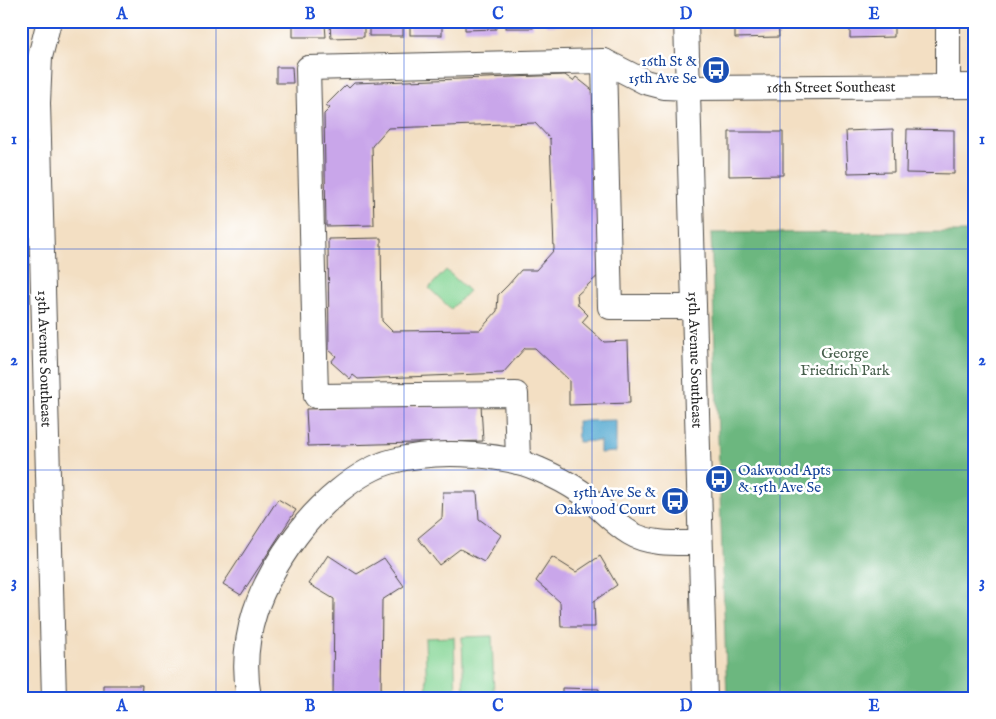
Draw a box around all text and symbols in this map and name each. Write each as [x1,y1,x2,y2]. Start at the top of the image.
text: A [116,5,129,25]
text: B [305,5,316,25]
text: C [492,5,504,25]
text: D [680,5,693,25]
text: E [868,5,880,25]
place label: 16th St & 15th Ave Se [628,52,697,88]
bus stop icon: 16th St & 15th Ave Se [701,55,731,85]
street label: 16th Street Southeast [766,77,896,97]
text: 1 [11,130,17,150]
text: 1 [979,130,985,150]
street label: 13th Avenue Southeast [34,290,56,428]
street label: 15th Avenue Southeast [684,291,707,429]
park label: George Friedrich Park [800,344,891,380]
text: 2 [10,351,18,371]
text: 2 [978,351,986,371]
place label: Oakwood Apts & 15th Ave Se [738,461,831,497]
bus stop icon: Oakwood Apts & 15th Ave Se [704,464,734,494]
place label: 15th Ave Se & Oakwood Court [555,483,656,519]
bus stop icon: 15th Ave Se & Oakwood Court [660,486,690,516]
text: 3 [11,573,17,593]
text: 3 [979,573,985,593]
text: A [116,697,129,717]
text: B [305,697,316,717]
text: C [492,697,504,717]
text: D [680,697,693,717]
text: E [868,697,880,717]

